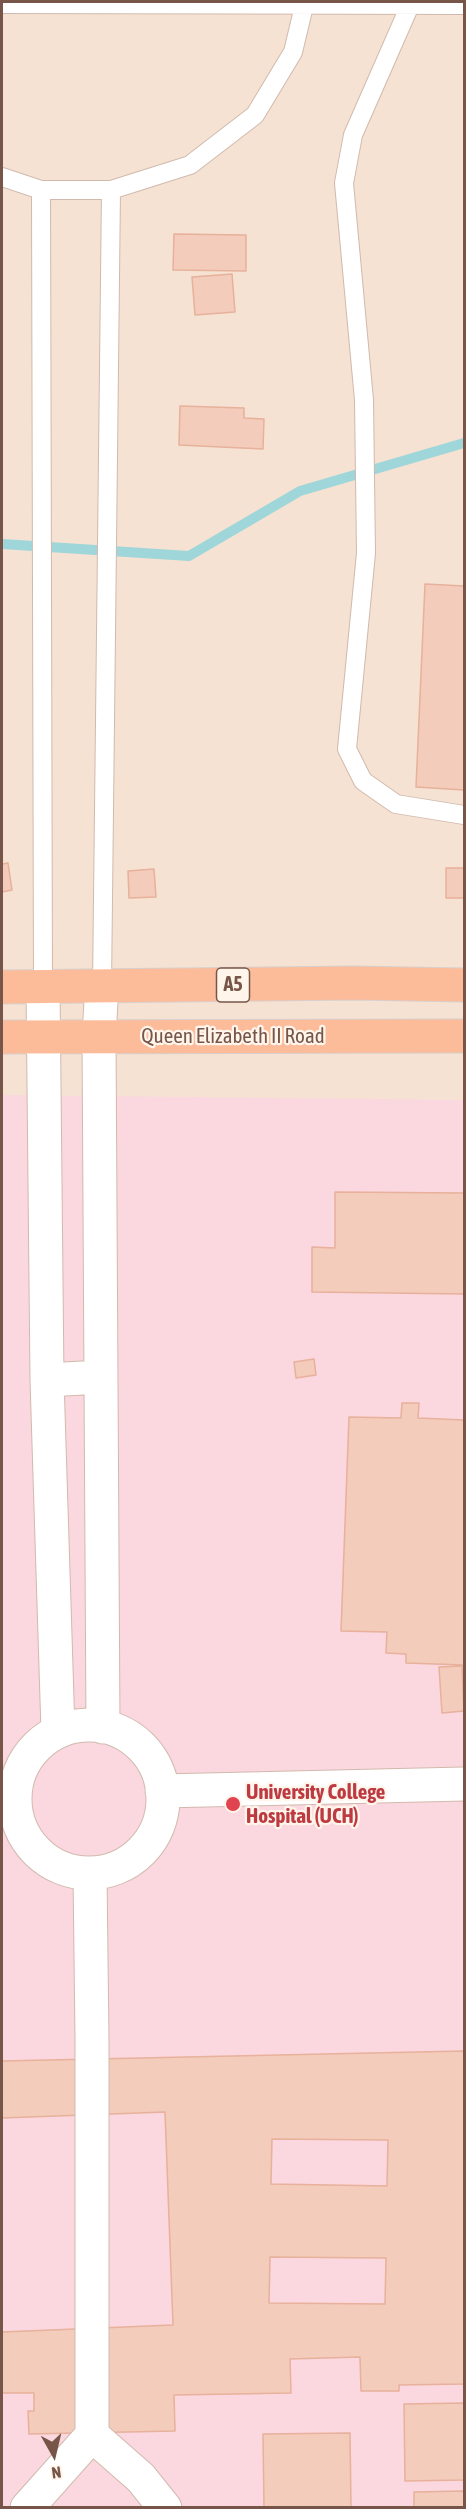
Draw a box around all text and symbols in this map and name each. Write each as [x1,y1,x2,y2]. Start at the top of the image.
road number: A5 [216,968,250,1002]
street label: Queen Elizabeth II Road [141,1023,325,1049]
place label: University College Hospital (UCH) [246,1779,385,1829]
marker: University College Hospital (UCH) [224,1795,242,1813]
north arrow [24,2425,84,2485]
text: N [51,2463,62,2482]

